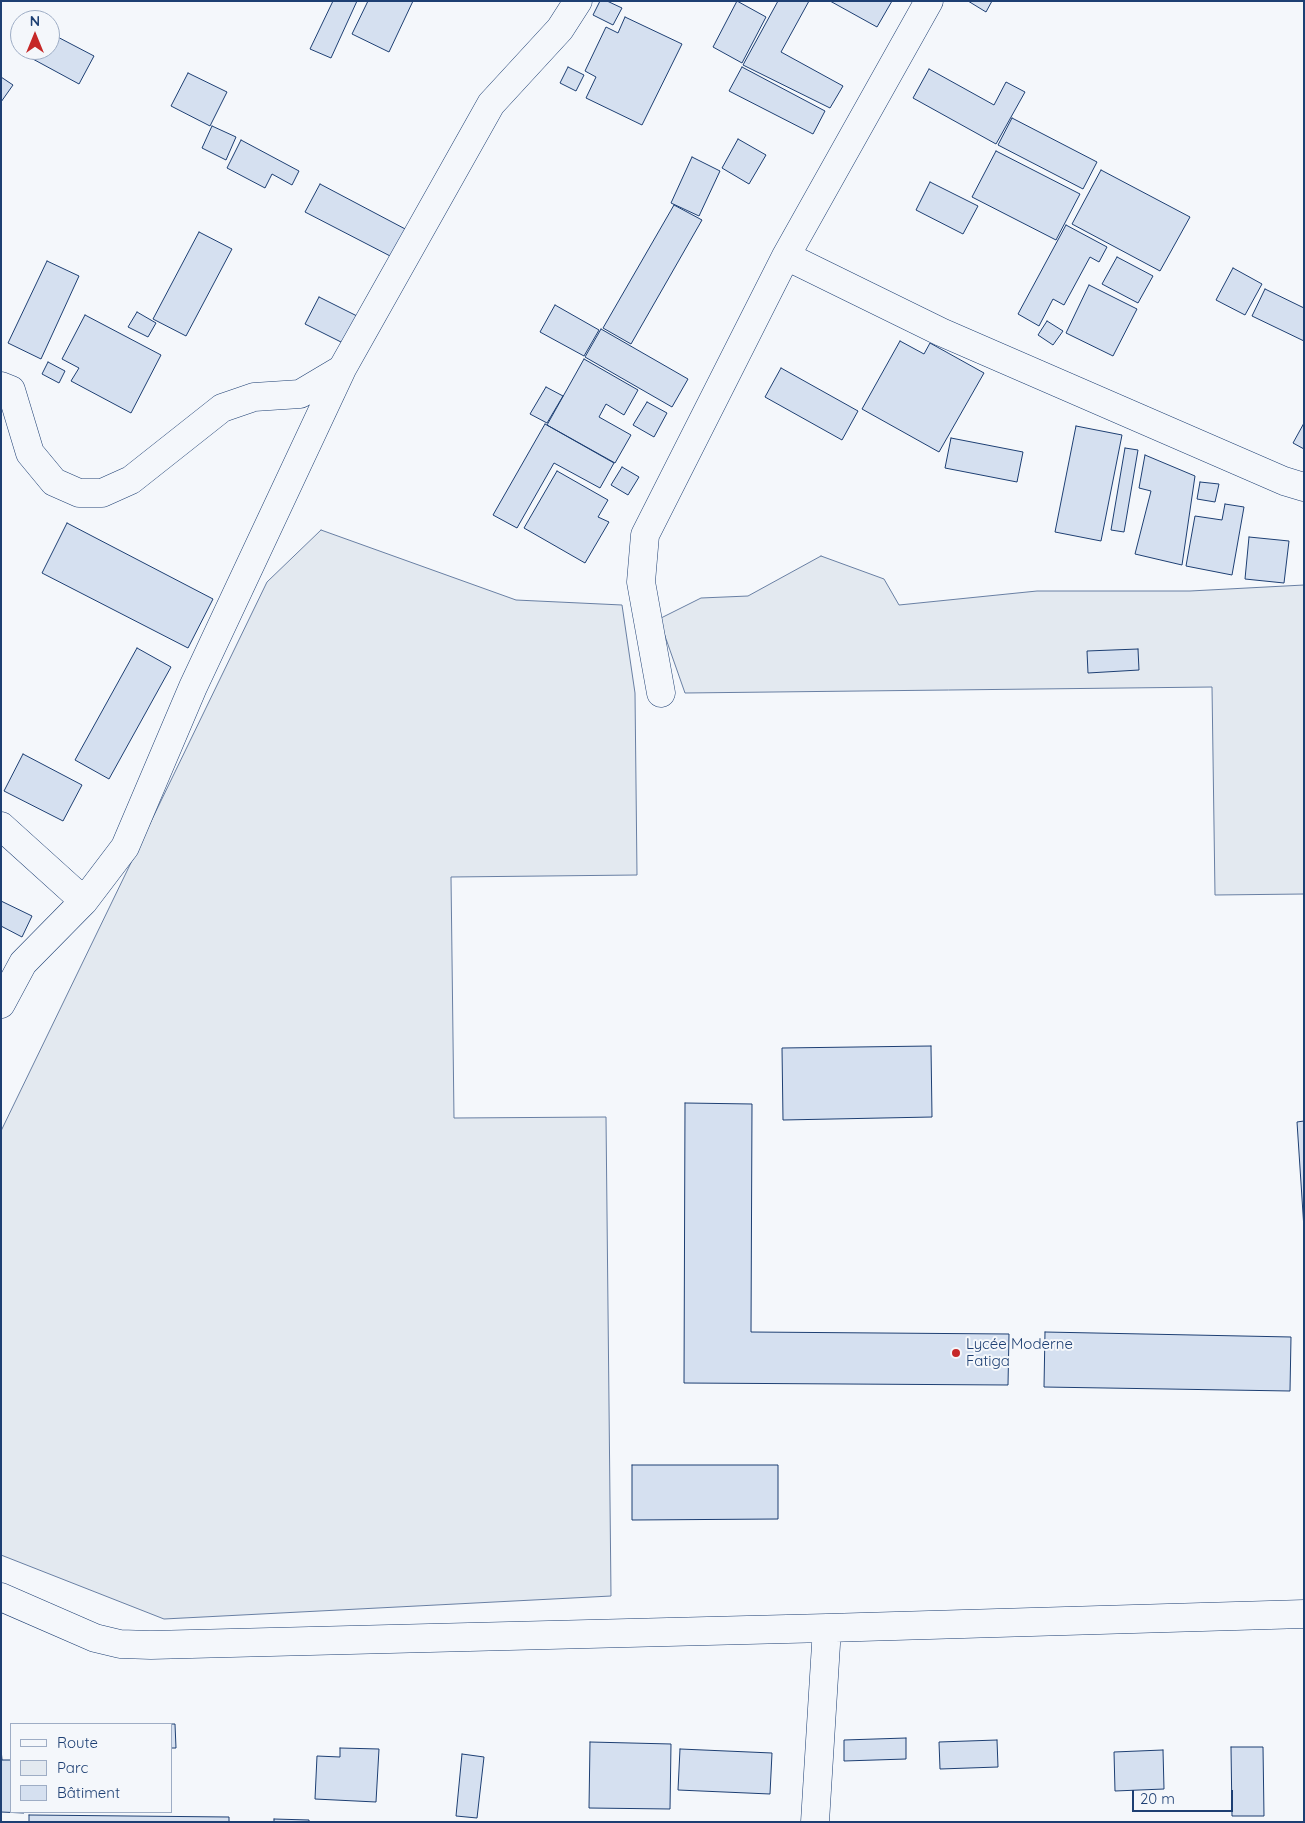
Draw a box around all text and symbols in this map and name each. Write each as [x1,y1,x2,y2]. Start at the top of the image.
north arrow [10,10,60,60]
text: N [30,12,40,30]
place label: Lycée Moderne Fatiga [966,1335,1073,1370]
marker: Lycée Moderne Fatiga [950,1347,962,1359]
legend [10,1723,172,1813]
text: Route [57,1733,98,1752]
text: Parc [57,1758,88,1777]
scale bar [1135,1780,1236,1812]
text: Bâtiment [57,1783,120,1802]
text: 20 m [1140,1789,1175,1808]

